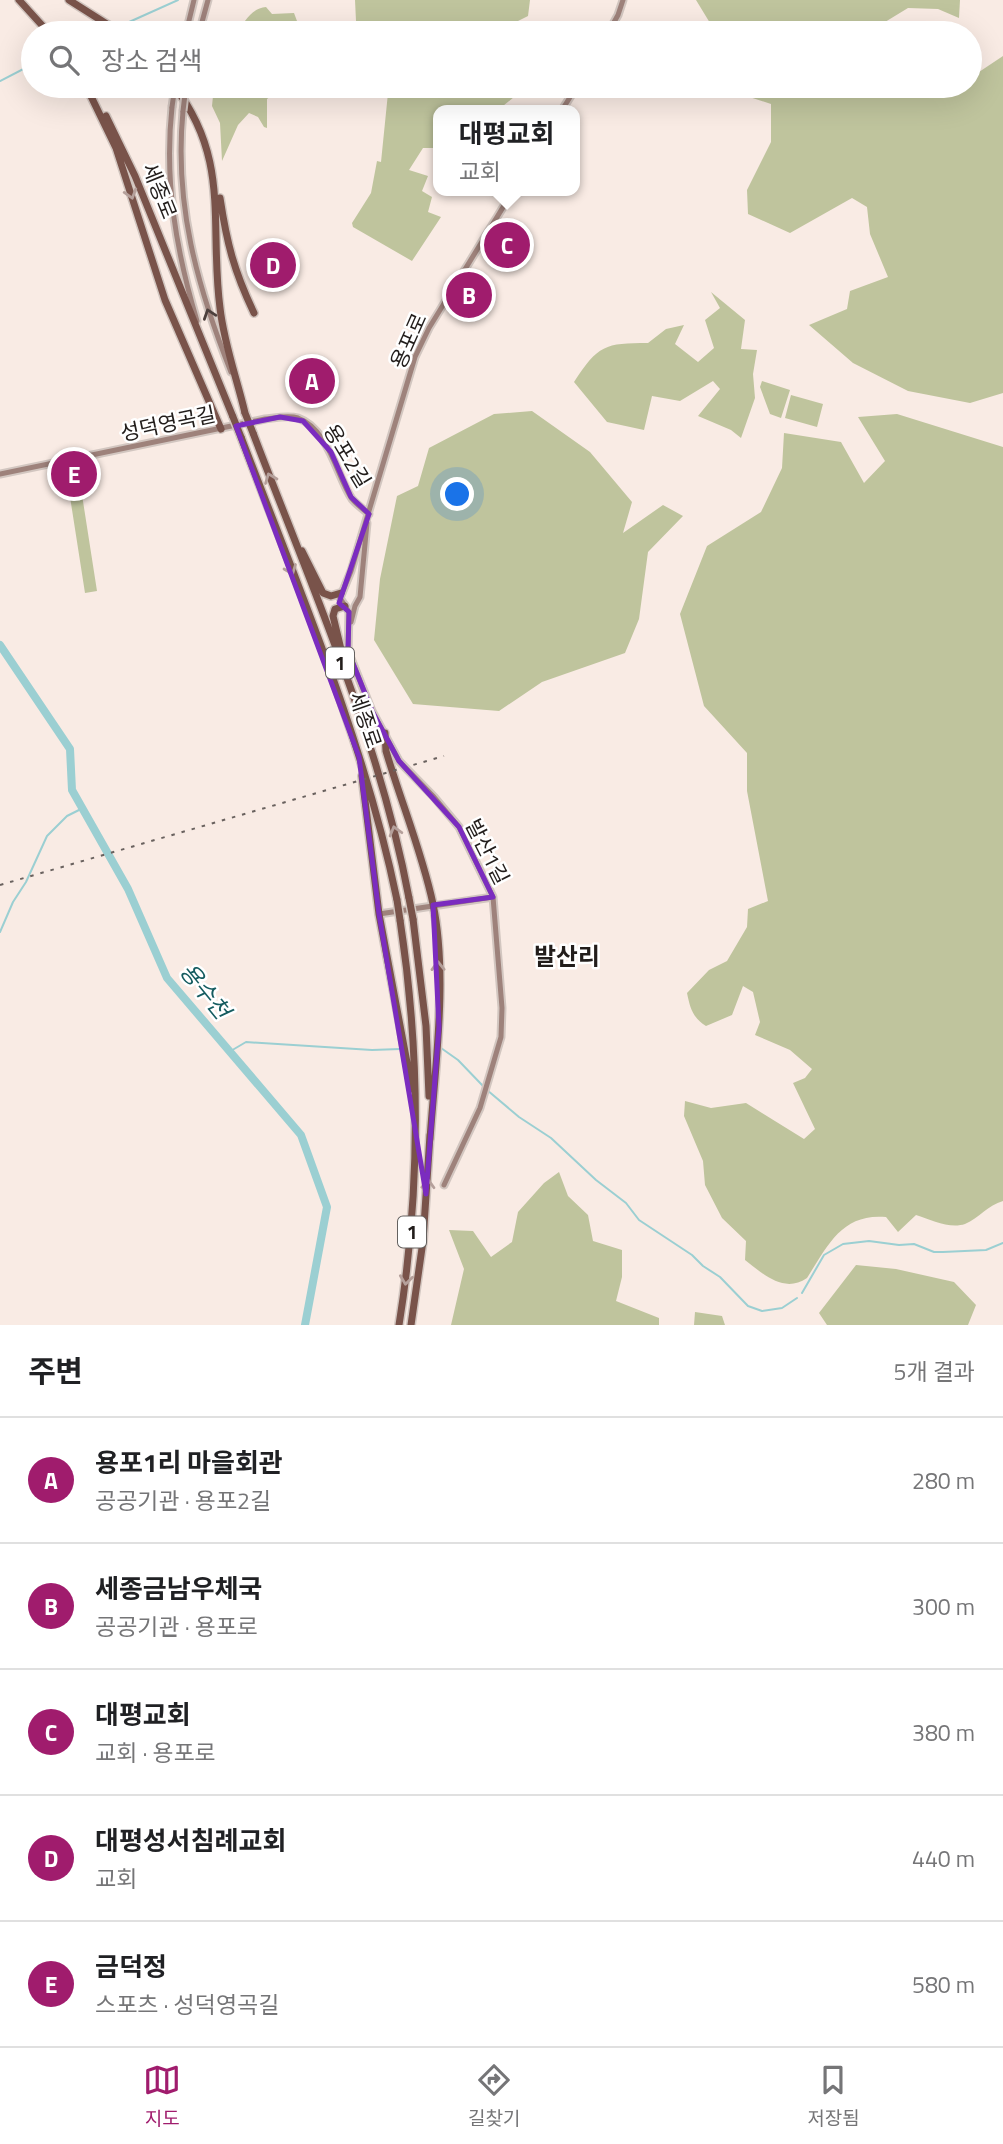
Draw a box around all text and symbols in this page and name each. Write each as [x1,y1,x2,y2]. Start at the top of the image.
search box [21,21,982,98]
icon: search [45,41,83,79]
text: 장소 검색 [101,41,202,80]
popup [433,105,580,196]
text: 대평교회 [459,114,554,153]
text: 교회 [459,154,501,189]
street label: 세종로 [134,158,186,223]
one-way arrow [123,187,138,199]
pin: C [484,219,530,271]
pin: D [250,239,296,291]
pin: B [446,269,492,321]
one-way arrow [203,308,217,321]
street label: 용포로 [382,308,434,374]
pin: A [289,355,335,407]
street label: 성덕영곡길 [117,397,218,449]
street label: 용포2길 [316,417,380,494]
pin: E [51,448,97,500]
one-way arrow [265,473,279,485]
your location [440,477,474,511]
one-way arrow [283,563,297,575]
road number: 1 [326,648,354,678]
street label: 세종로 [341,687,391,752]
street label: 발산1길 [458,813,518,890]
one-way arrow [389,825,403,837]
district label: 발산리 [534,938,600,974]
water label: 용수천 [172,955,241,1029]
one-way arrow [430,960,446,971]
one-way arrow [420,1179,435,1190]
road number: 1 [398,1216,426,1248]
one-way arrow [399,1274,414,1285]
text: 주변 [28,1348,83,1394]
text: 5개 결과 [894,1354,975,1389]
text: 용포1리 마을회관 [95,1443,283,1482]
text: A [44,1463,58,1498]
text: 280 m [912,1463,975,1498]
text: 공공기관 · 용포2길 [95,1483,271,1518]
text: 세종금남우체국 [95,1569,262,1608]
text: B [44,1589,58,1624]
text: 300 m [912,1589,975,1624]
text: 공공기관 · 용포로 [95,1609,258,1644]
text: 대평교회 [95,1695,191,1734]
text: C [45,1715,57,1750]
text: 380 m [912,1715,975,1750]
text: 교회 · 용포로 [95,1735,216,1770]
text: 대평성서침례교회 [95,1821,286,1860]
text: D [44,1841,58,1876]
text: 440 m [912,1841,975,1876]
text: 교회 [95,1861,137,1896]
text: 금덕정 [95,1947,167,1986]
text: E [45,1967,57,2002]
text: 580 m [912,1967,975,2002]
text: 스포츠 · 성덕영곡길 [95,1987,279,2022]
tab: 지도 [143,2061,181,2132]
tab: 길찾기 [468,2061,520,2132]
tab: 저장됨 [807,2061,860,2132]

